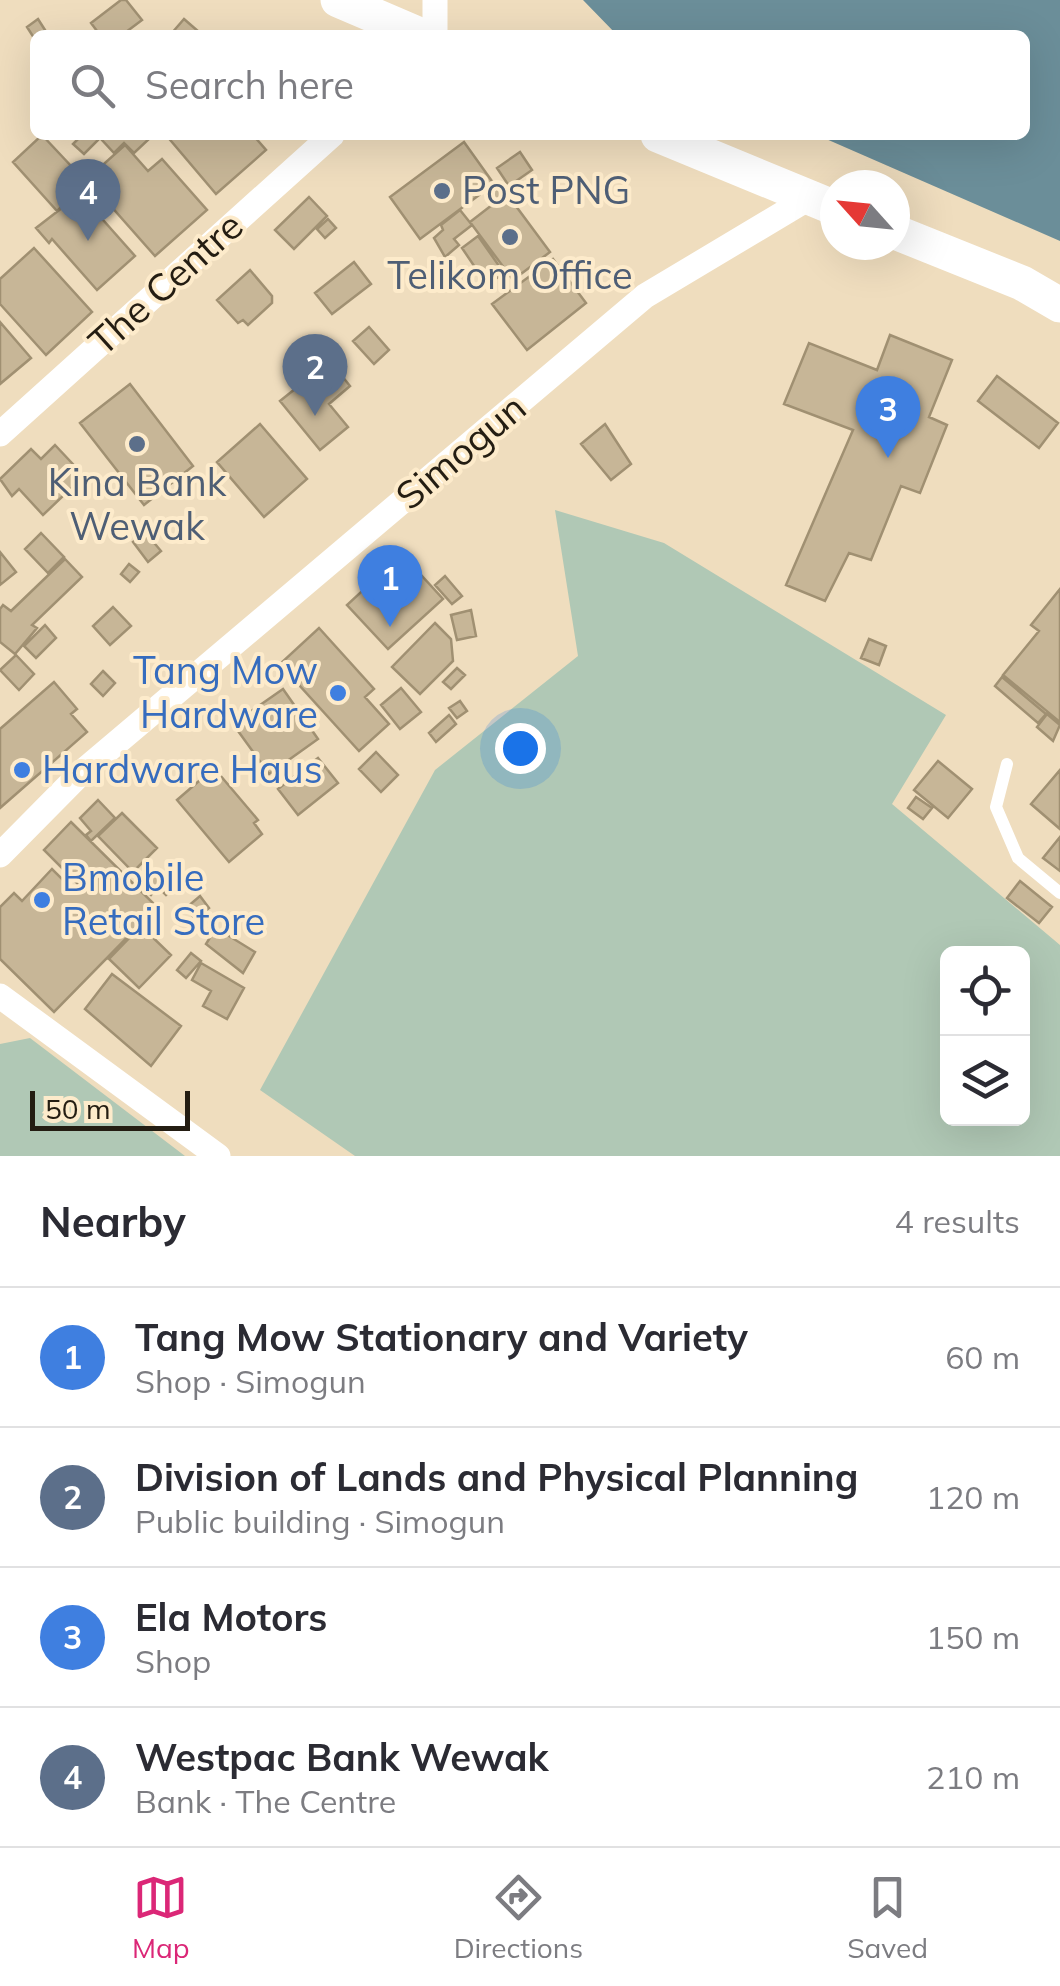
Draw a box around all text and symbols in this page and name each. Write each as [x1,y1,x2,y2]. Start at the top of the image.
search box [30,30,1030,140]
icon: search [65,58,120,113]
text: Search here [145,61,354,109]
pin: 4 [56,158,120,241]
place label: Post PNG [462,166,630,214]
north arrow [820,170,910,260]
marker: Post PNG [431,180,453,202]
street label: The Centre [78,202,252,365]
marker: Telikom Office [499,226,521,248]
place label: Telikom Office [387,251,633,299]
pin: 2 [282,334,348,416]
pin: 3 [856,376,920,458]
street label: Simogun [386,383,535,519]
marker: Kina Bank Wewak [126,433,148,455]
place label: Kina Bank Wewak [48,458,227,550]
pin: 1 [358,544,422,627]
place label: Tang Mow Hardware [133,646,318,738]
marker: Tang Mow Hardware [327,682,349,704]
your location [495,723,546,774]
place label: Hardware Haus [42,745,323,793]
marker: Hardware Haus [11,759,33,781]
place label: Bmobile Retail Store [62,853,265,945]
marker: Bmobile Retail Store [31,889,53,911]
map controls [940,946,1030,1126]
button: locate [940,946,1030,1036]
button: layers [940,1036,1030,1126]
scale bar [30,1086,190,1130]
text: 50 m [45,1091,111,1126]
text: Nearby [40,1195,186,1248]
text: 4 results [895,1201,1020,1241]
text: Tang Mow Stationary and Variety [135,1313,748,1361]
text: 1 [63,1337,82,1377]
text: 60 m [945,1337,1020,1377]
text: Shop · Simogun [135,1361,366,1401]
text: Division of Lands and Physical Planning [135,1453,858,1501]
text: 2 [63,1477,82,1517]
text: 120 m [926,1477,1020,1517]
text: Public building · Simogun [135,1501,505,1541]
text: Ela Motors [135,1593,327,1641]
text: 3 [63,1617,82,1657]
text: 150 m [926,1617,1020,1657]
text: Shop [135,1641,211,1681]
text: Westpac Bank Wewak [135,1733,548,1781]
text: 4 [63,1757,82,1797]
text: 210 m [926,1757,1020,1797]
text: Bank · The Centre [135,1781,396,1821]
tab: Map [132,1870,190,1965]
tab: Directions [454,1870,583,1965]
tab: Saved [847,1870,928,1965]

